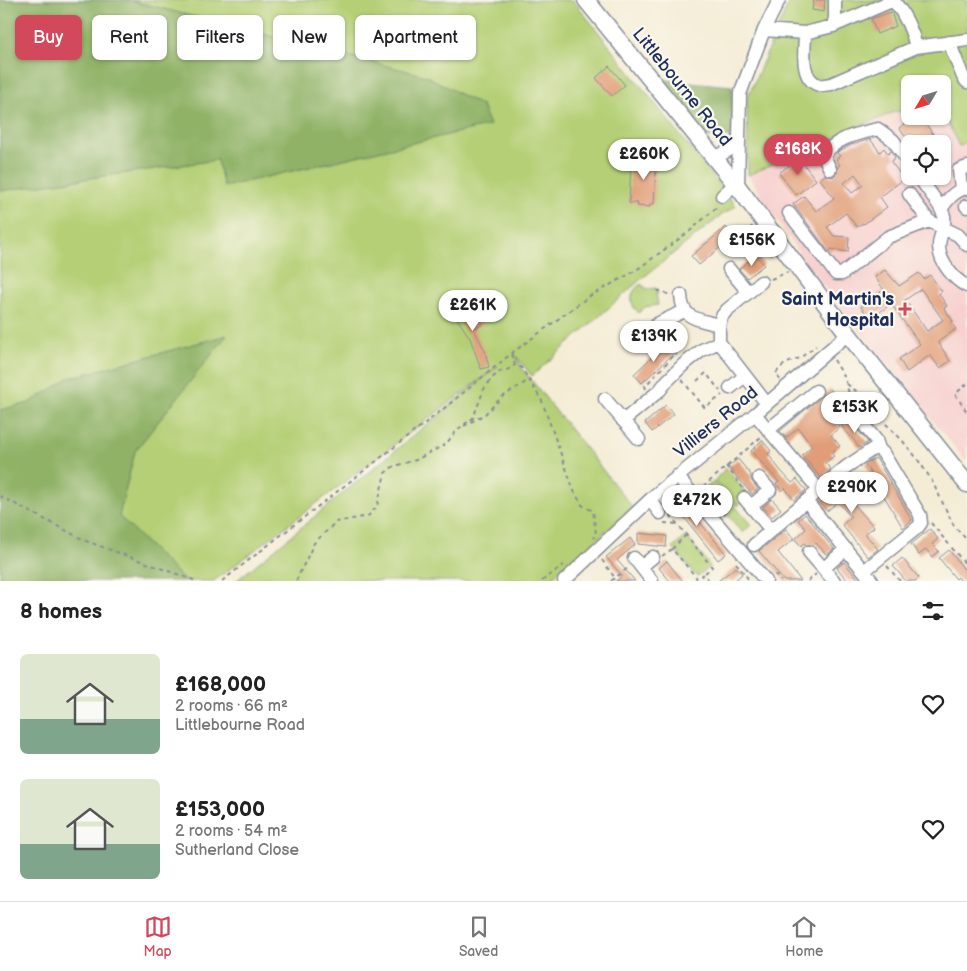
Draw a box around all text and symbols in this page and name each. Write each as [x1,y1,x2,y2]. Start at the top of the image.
chip: Buy [15,15,82,60]
chip: Rent [92,15,167,60]
chip: Filters [177,15,263,60]
chip: New [273,15,345,60]
chip: Apartment [355,15,476,60]
street label: Littlebourne Road [628,24,736,150]
north arrow [901,75,951,125]
map controls [901,75,951,185]
pin: £168K [763,134,833,176]
button: locate [901,135,951,185]
pin: £260K [609,138,679,181]
text: £168K [775,140,821,159]
text: £260K [619,145,669,164]
pin: £156K [717,224,787,267]
text: £156K [729,231,775,250]
place label: Saint Martin's Hospital [781,289,894,331]
pin: £261K [438,290,508,332]
text: £261K [450,296,496,315]
marker: Saint Martin's Hospital [898,302,912,316]
pin: £139K [619,320,689,363]
text: £139K [631,327,677,346]
street label: Villiers Road [670,382,762,462]
pin: £153K [820,392,890,434]
text: £153K [832,398,878,417]
pin: £290K [817,472,887,514]
text: £290K [827,478,877,497]
pin: £472K [662,484,732,527]
text: £472K [673,491,721,510]
icon: filters [919,597,947,625]
text: 8 homes [20,599,102,624]
text: £168,000 [175,672,266,697]
icon: home [60,674,120,734]
icon: heart [919,690,947,718]
text: 2 rooms · 66 m² [175,697,288,716]
text: Littlebourne Road [175,716,305,735]
text: £153,000 [175,797,265,822]
icon: home [60,799,120,859]
icon: heart [919,815,947,843]
text: 2 rooms · 54 m² [175,822,287,841]
text: Sutherland Close [175,841,299,860]
tab: Map [144,913,172,960]
tab: Saved [459,913,498,960]
tab: Home [785,913,823,960]

